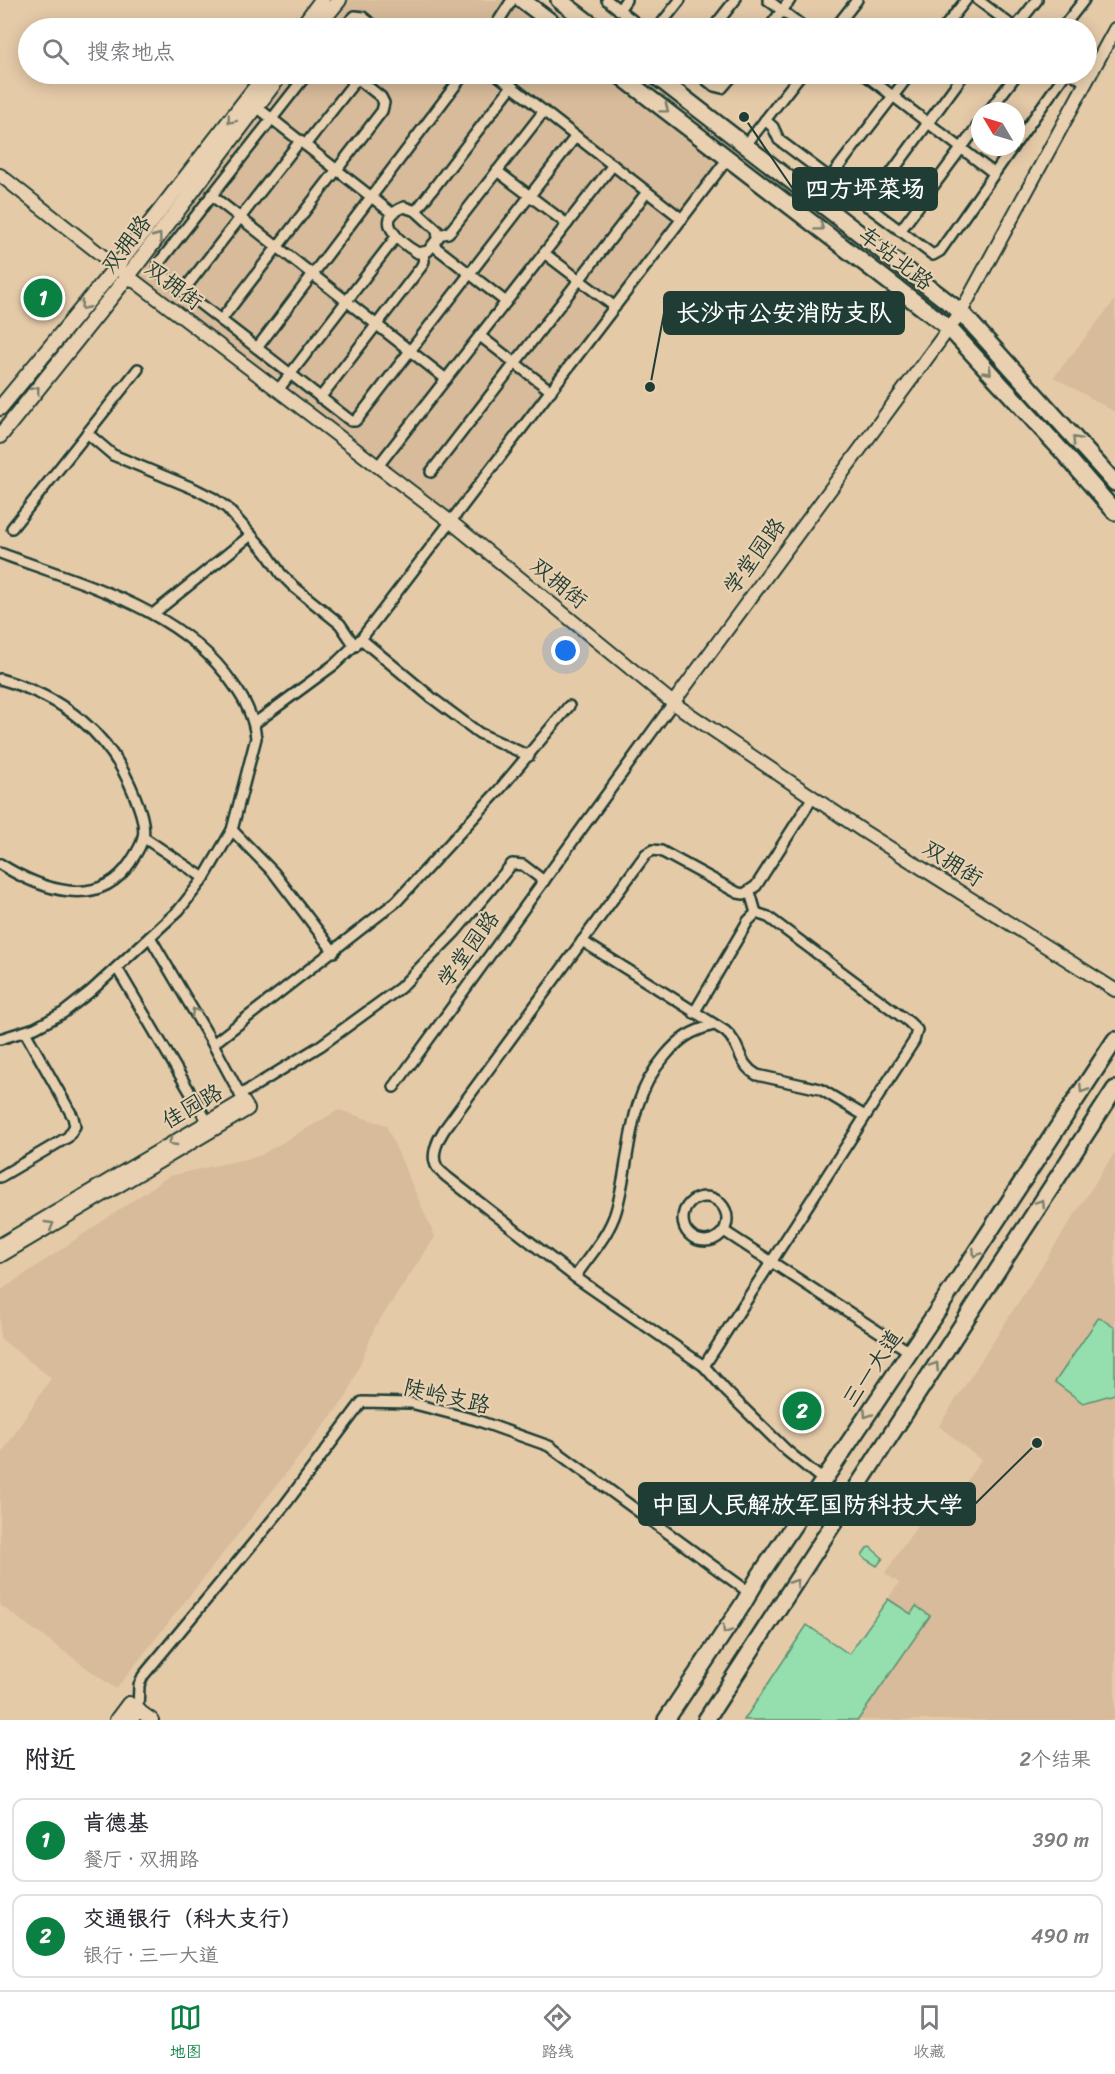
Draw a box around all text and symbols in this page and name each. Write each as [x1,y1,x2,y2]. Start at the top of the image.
search box [18,18,1097,84]
text: 搜索地点 [87,32,175,71]
icon: search [39,35,72,68]
one-way arrow [658,101,669,112]
north arrow [971,102,1025,156]
one-way arrow [227,113,238,124]
callout: 四方坪菜场 [793,168,937,210]
text: 四方坪菜场 [805,168,925,210]
street label: 双拥路 [91,206,161,282]
street label: 车站北路 [849,216,943,300]
one-way arrow [813,220,824,231]
one-way arrow [150,233,161,244]
street label: 双拥街 [136,250,212,320]
pin: 1 [24,276,63,320]
callout: 长沙市公安消防支队 [664,292,904,334]
text: 长沙市公安消防支队 [676,292,892,334]
one-way arrow [80,299,91,310]
one-way arrow [981,364,992,374]
one-way arrow [29,386,40,397]
one-way arrow [1072,436,1083,446]
street label: 学堂园路 [712,509,796,603]
street label: 双拥街 [521,547,597,619]
your location [551,636,580,665]
street label: 双拥街 [915,829,991,897]
street label: 学堂园路 [426,902,510,996]
one-way arrow [190,1008,202,1018]
street label: 佳园路 [154,1073,230,1139]
one-way arrow [1079,1083,1090,1094]
one-way arrow [168,1134,178,1146]
one-way arrow [1034,1198,1045,1209]
one-way arrow [44,1221,54,1233]
one-way arrow [972,1246,983,1257]
street label: 三一大道 [831,1321,913,1415]
one-way arrow [928,1362,939,1373]
street label: 陡岭支路 [400,1367,494,1425]
pin: 2 [782,1388,822,1434]
one-way arrow [864,1408,875,1419]
callout: 中国人民解放军国防科技大学 [639,1483,975,1525]
text: 中国人民解放军国防科技大学 [651,1484,963,1526]
one-way arrow [788,1579,799,1590]
one-way arrow [722,1623,733,1634]
text: 附近 [24,1736,76,1782]
text: 2个结果 [1019,1742,1091,1777]
text: 肯德基 [83,1803,149,1842]
text: 1 [41,1823,50,1858]
text: 390 m [1033,1823,1089,1858]
text: 餐厅 · 双拥路 [83,1842,199,1877]
text: 交通银行（科大支行） [83,1899,303,1938]
text: 2 [40,1919,51,1954]
text: 490 m [1031,1919,1089,1954]
text: 银行 · 三一大道 [83,1938,219,1973]
tab: 地图 [169,2001,202,2066]
tab: 路线 [541,2001,574,2066]
tab: 收藏 [913,2001,946,2066]

